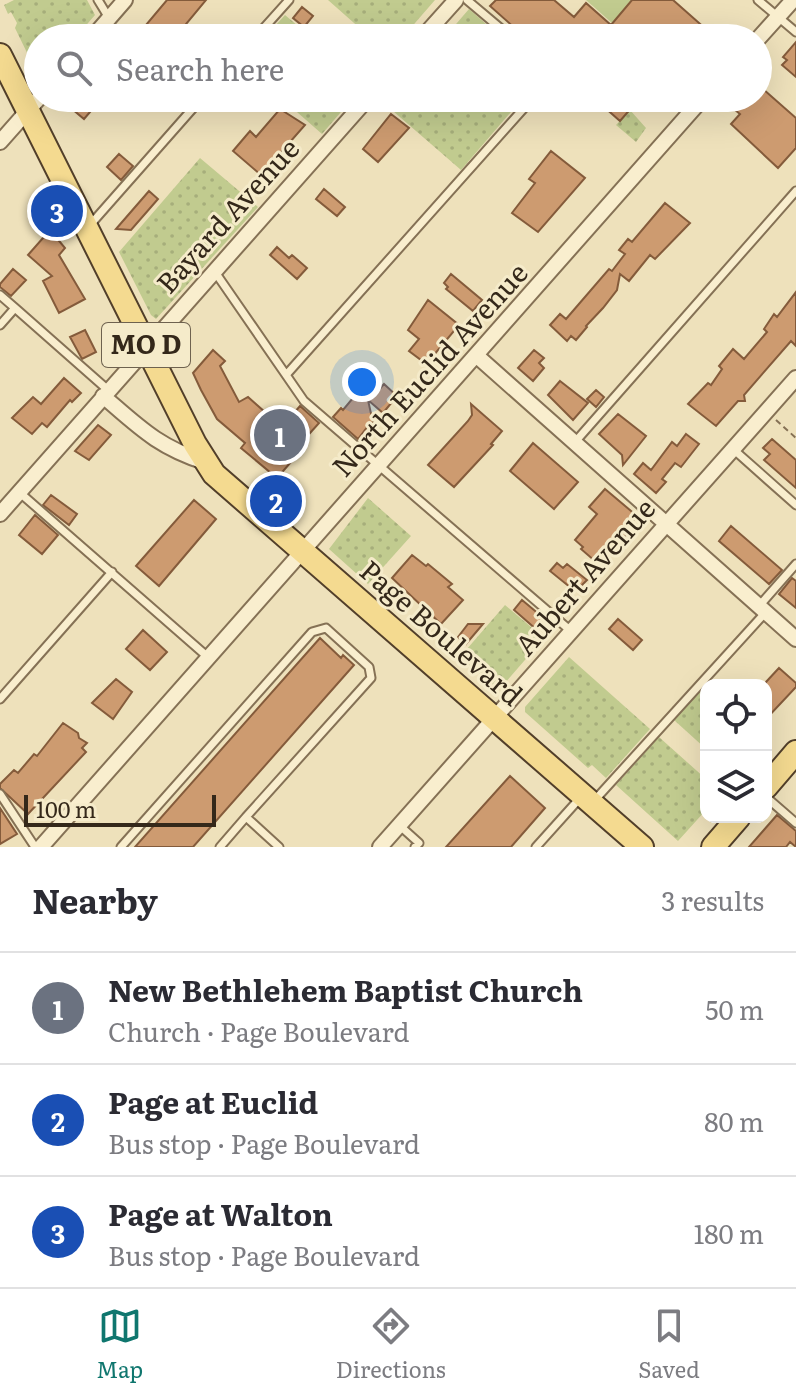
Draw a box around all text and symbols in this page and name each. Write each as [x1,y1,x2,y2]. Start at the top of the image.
search box [24,24,772,112]
icon: search [52,46,96,90]
text: Search here [116,46,284,90]
street label: Bayard Avenue [145,128,308,302]
pin: 3 [31,181,83,241]
street label: North Euclid Avenue [321,252,536,485]
road number: MO D [102,323,190,367]
your location [342,362,382,402]
pin: 1 [254,405,306,465]
pin: 2 [250,471,302,531]
street label: Aubert Avenue [503,488,664,664]
street label: Page Boulevard [352,549,533,714]
map controls [700,679,772,823]
button: locate [700,679,772,751]
button: layers [700,751,772,823]
scale bar [24,791,216,827]
text: 100 m [36,792,96,825]
text: Nearby [32,874,158,924]
text: 3 results [661,880,764,919]
text: New Bethlehem Baptist Church [108,967,583,1011]
text: 1 [53,989,63,1028]
text: 50 m [705,989,764,1028]
text: Church · Page Boulevard [108,1011,409,1050]
text: Page at Euclid [108,1079,318,1123]
text: 2 [51,1101,65,1140]
text: 80 m [704,1101,764,1140]
text: Bus stop · Page Boulevard [108,1123,420,1162]
text: Page at Walton [108,1191,333,1235]
text: 3 [51,1213,65,1252]
text: 180 m [694,1213,764,1252]
text: Bus stop · Page Boulevard [108,1235,420,1274]
tab: Map [96,1304,143,1385]
tab: Directions [336,1304,446,1385]
tab: Saved [638,1304,700,1385]

